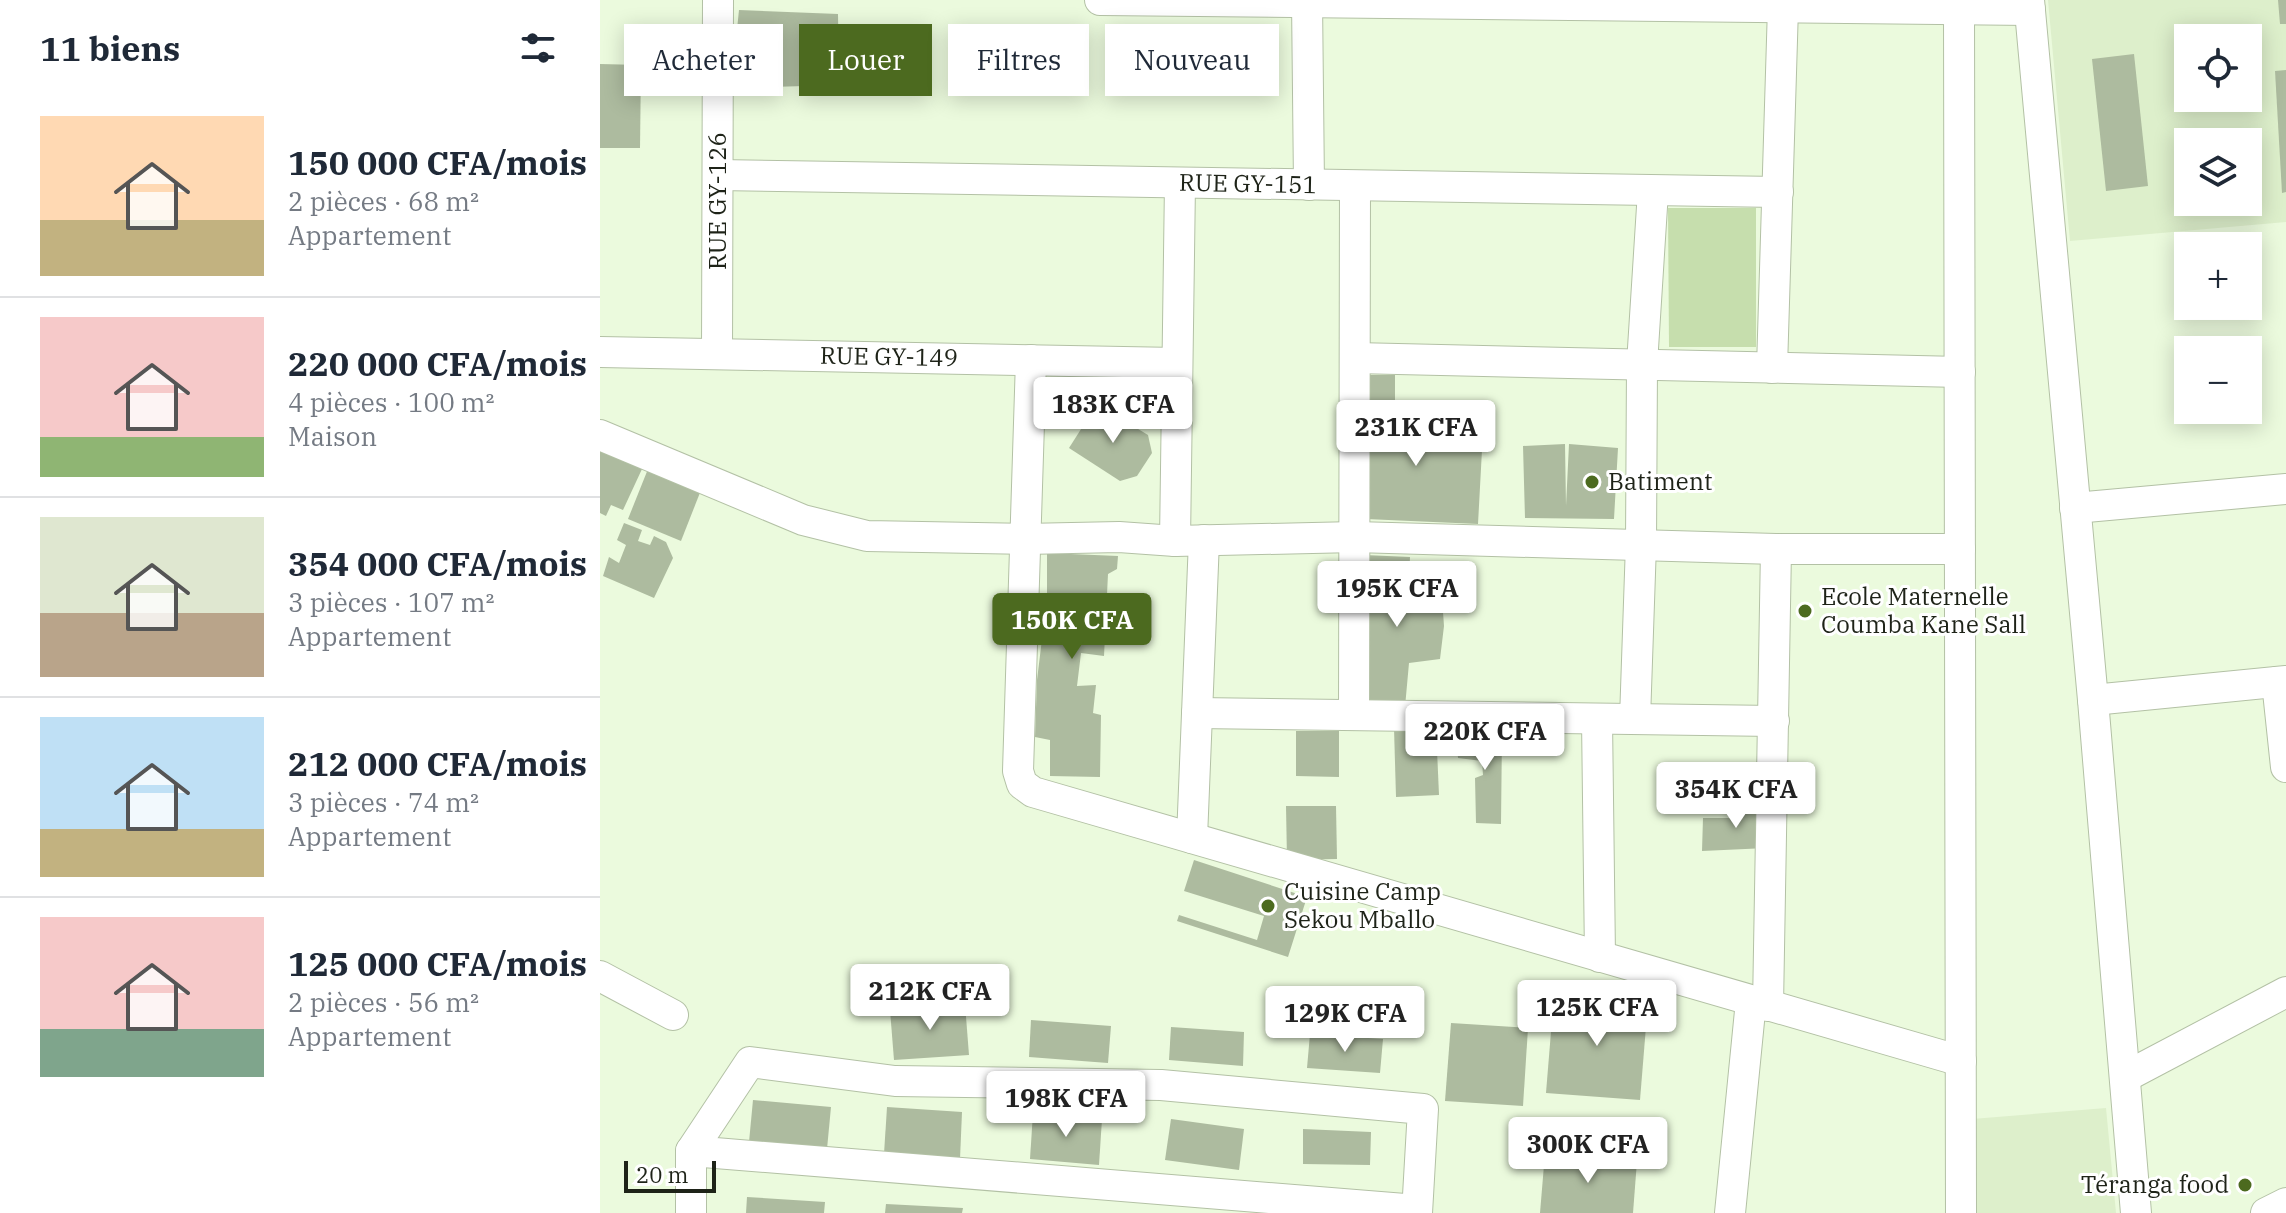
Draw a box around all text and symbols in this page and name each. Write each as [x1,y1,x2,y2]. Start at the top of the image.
chip: Acheter [624,24,783,96]
chip: Louer [799,24,932,96]
chip: Filtres [948,24,1089,96]
chip: Nouveau [1105,24,1279,96]
map controls [2174,24,2262,424]
button: locate [2174,24,2262,112]
text: 11 biens [40,26,180,70]
icon: filters [516,26,560,70]
button: layers [2174,128,2262,216]
street label: RUE GY-126 [701,132,733,270]
text: 150 000 CFA/mois [288,140,587,184]
icon: home [104,148,200,244]
street label: RUE GY-151 [1179,166,1317,200]
text: 2 pièces · 68 m² [288,184,479,218]
text: Appartement [288,218,451,252]
button: + [2174,232,2262,320]
button: − [2174,336,2262,424]
street label: RUE GY-149 [820,339,958,373]
text: 220 000 CFA/mois [288,341,587,385]
icon: home [104,349,200,445]
pin: 183K CFA [1030,377,1196,445]
text: 4 pièces · 100 m² [288,385,495,419]
text: 183K CFA [1051,386,1175,420]
pin: 231K CFA [1333,400,1499,468]
text: 231K CFA [1354,409,1478,443]
text: Maison [288,419,377,453]
place label: Batiment [1608,465,1713,497]
marker: Batiment [1583,473,1601,491]
text: 354 000 CFA/mois [288,541,587,585]
icon: home [104,549,200,645]
pin: 195K CFA [1314,561,1480,629]
text: 195K CFA [1335,570,1459,604]
place label: Ecole Maternelle Coumba Kane Sall [1821,580,2026,640]
text: 3 pièces · 107 m² [288,585,495,619]
pin: 150K CFA [989,593,1155,661]
text: 150K CFA [1010,602,1134,636]
marker: Ecole Maternelle Coumba Kane Sall [1796,602,1814,620]
text: Appartement [288,619,451,653]
pin: 220K CFA [1402,704,1568,772]
text: 220K CFA [1423,713,1547,747]
text: 212 000 CFA/mois [288,741,587,785]
icon: home [104,749,200,845]
pin: 354K CFA [1653,762,1819,830]
text: 354K CFA [1674,771,1798,805]
text: 3 pièces · 74 m² [288,785,479,819]
text: Appartement [288,819,451,853]
place label: Cuisine Camp Sekou Mballo [1284,875,1441,935]
marker: Cuisine Camp Sekou Mballo [1259,897,1277,915]
text: 125 000 CFA/mois [288,941,587,985]
icon: home [104,949,200,1045]
pin: 212K CFA [847,964,1013,1032]
text: 212K CFA [868,973,992,1007]
pin: 125K CFA [1514,980,1680,1048]
text: 2 pièces · 56 m² [288,985,479,1019]
pin: 129K CFA [1262,986,1428,1054]
text: 125K CFA [1535,989,1659,1023]
text: 129K CFA [1283,995,1407,1029]
text: Appartement [288,1019,451,1053]
pin: 198K CFA [983,1071,1149,1139]
text: 198K CFA [1004,1080,1128,1114]
pin: 300K CFA [1505,1117,1671,1185]
text: 300K CFA [1526,1126,1650,1160]
scale bar [624,1157,716,1193]
text: 20 m [636,1160,688,1189]
place label: Téranga food [2081,1168,2229,1200]
marker: Téranga food [2236,1176,2254,1194]

